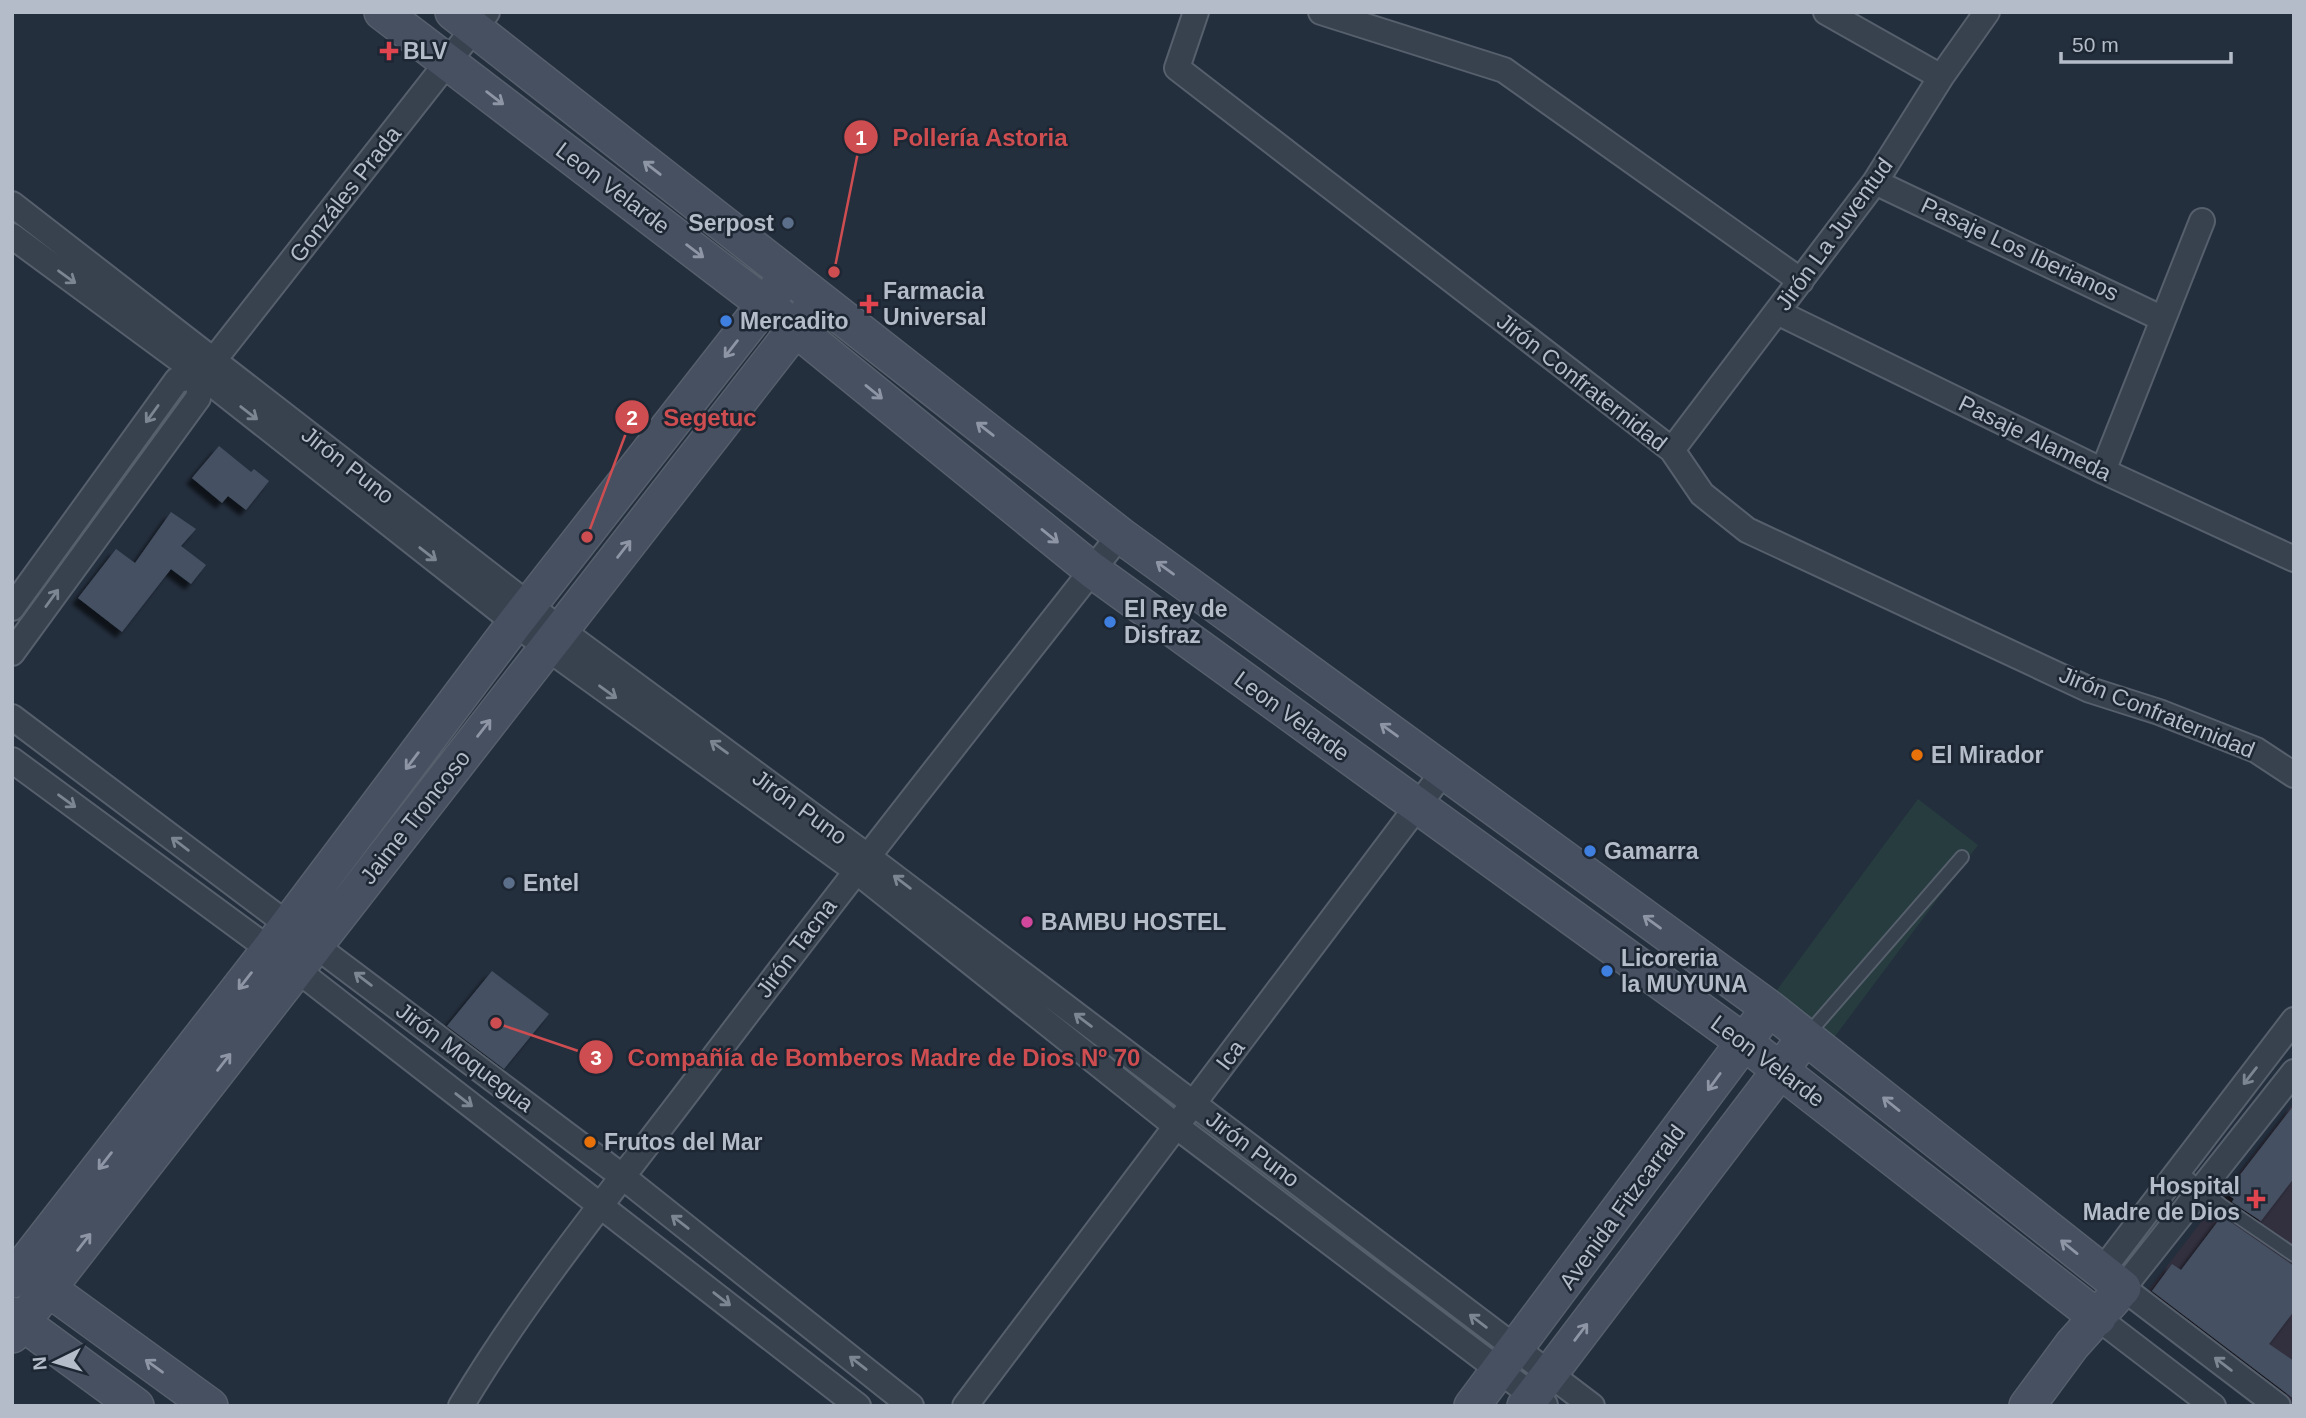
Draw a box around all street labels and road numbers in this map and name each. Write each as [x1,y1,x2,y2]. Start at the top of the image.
street label: Gonzáles Prada [284,121,406,267]
street label: Leon Velarde [551,137,675,239]
street label: Jirón La Juventud [1770,153,1898,315]
street label: Pasaje Los Iberianos [1917,192,2123,306]
street label: Jirón Confraternidad [1492,308,1672,456]
street label: Pasaje Alameda [1955,390,2116,486]
street label: Jirón Puno [297,421,399,509]
street label: Jirón Confraternidad [2056,661,2258,763]
street label: Leon Velarde [1230,666,1354,766]
street label: Jaime Troncoso [355,745,475,889]
street label: Jirón Puno [748,764,852,850]
street label: Jirón Tacna [750,893,842,1003]
street label: Jirón Moquegua [391,997,539,1117]
street label: Leon Velarde [1706,1010,1830,1112]
street label: Ica [1210,1035,1250,1075]
street label: Jirón Puno [1201,1106,1305,1192]
street label: Avenida Fitzcarrald [1554,1120,1690,1294]

